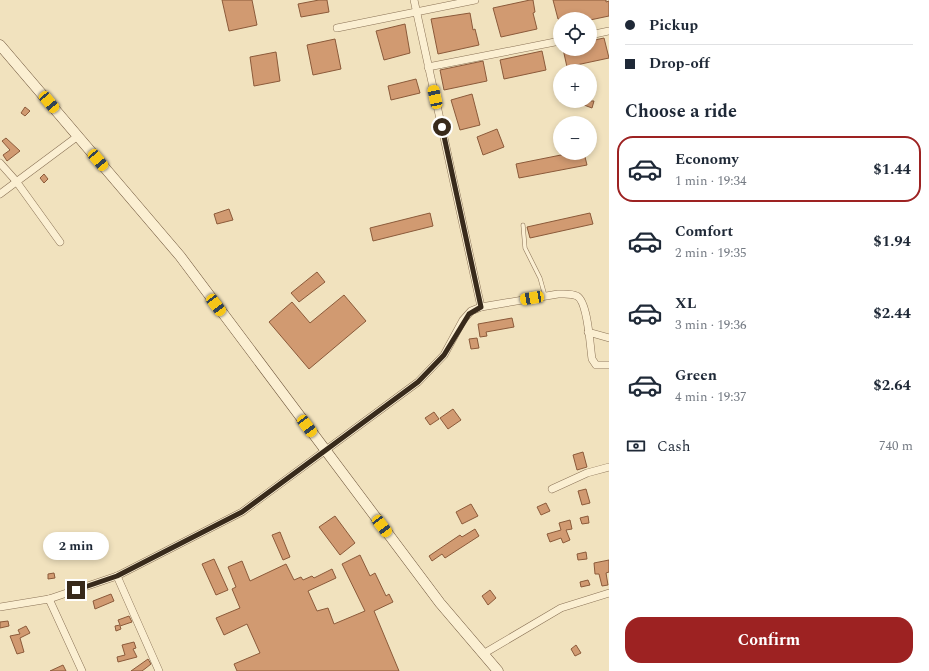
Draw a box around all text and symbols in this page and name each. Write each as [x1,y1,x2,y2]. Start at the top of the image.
map controls [553,12,597,160]
button: locate [553,12,597,56]
text: Pickup [649,14,698,37]
text: Drop-off [649,52,710,75]
button: + [553,64,597,108]
car [427,84,443,110]
car [37,89,61,115]
text: Choose a ride [625,98,737,125]
button: − [553,116,597,160]
route start [433,118,451,136]
car [86,147,110,173]
text: Economy [675,148,739,171]
icon: car [627,151,663,187]
text: $1.44 [873,158,911,181]
text: 1 min · 19:34 [675,171,747,191]
text: Comfort [675,220,733,243]
icon: car [627,223,663,259]
text: $1.94 [873,230,911,253]
text: 2 min · 19:35 [675,243,747,263]
car [519,290,545,306]
car [204,292,228,318]
text: XL [675,292,696,315]
icon: car [627,295,663,331]
text: $2.44 [873,302,911,325]
text: 3 min · 19:36 [675,315,747,335]
text: Green [675,364,717,387]
icon: car [627,367,663,403]
text: $2.64 [873,374,911,397]
text: 4 min · 19:37 [675,387,747,407]
car [295,413,319,439]
icon: cash [625,435,647,457]
text: Cash [657,435,690,458]
text: 740 m [879,436,913,456]
car [370,513,394,539]
callout: 2 min [43,532,109,560]
text: 2 min [59,536,93,556]
route end [67,581,85,599]
button: Confirm [625,617,913,663]

